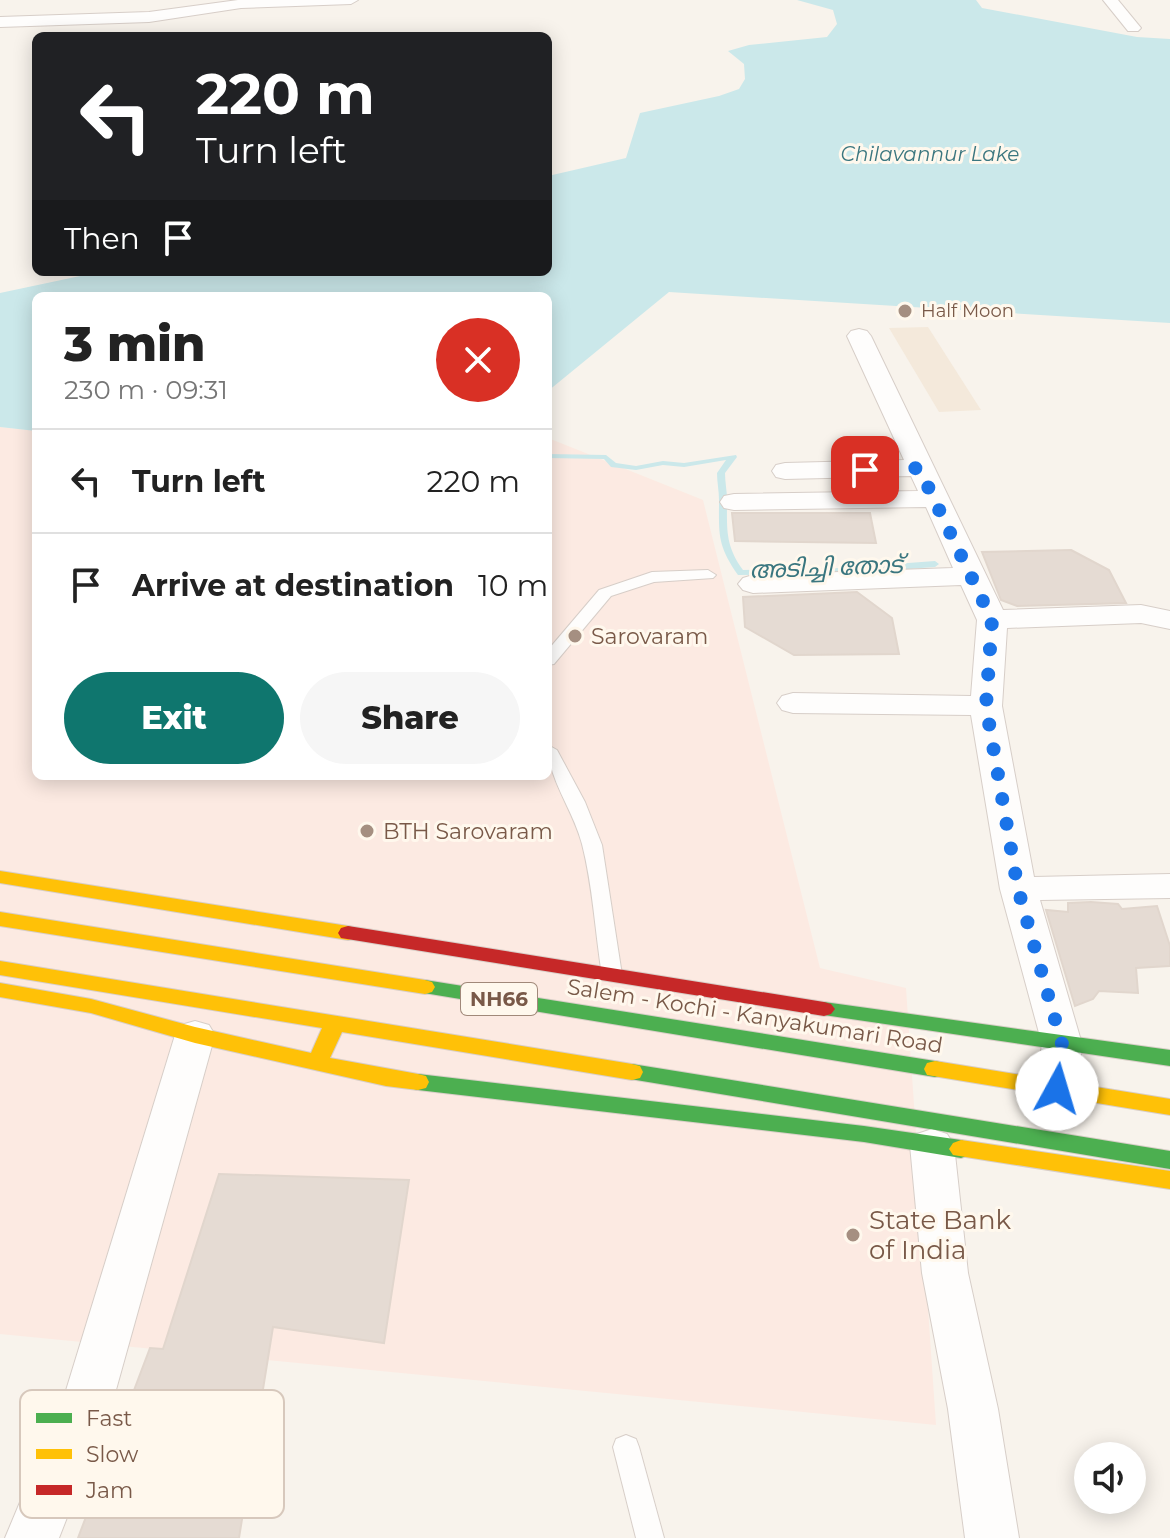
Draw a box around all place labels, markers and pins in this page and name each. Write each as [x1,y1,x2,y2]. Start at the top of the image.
place label: Half Moon [921,300,1014,322]
marker: Half Moon [896,302,914,320]
pin [831,436,899,504]
place label: Sarovaram [591,623,708,650]
marker: Sarovaram [566,627,584,645]
place label: BTH Sarovaram [383,818,553,845]
marker: BTH Sarovaram [358,822,376,840]
place label: State Bank of India [869,1204,1011,1266]
marker: State Bank of India [844,1226,862,1244]

